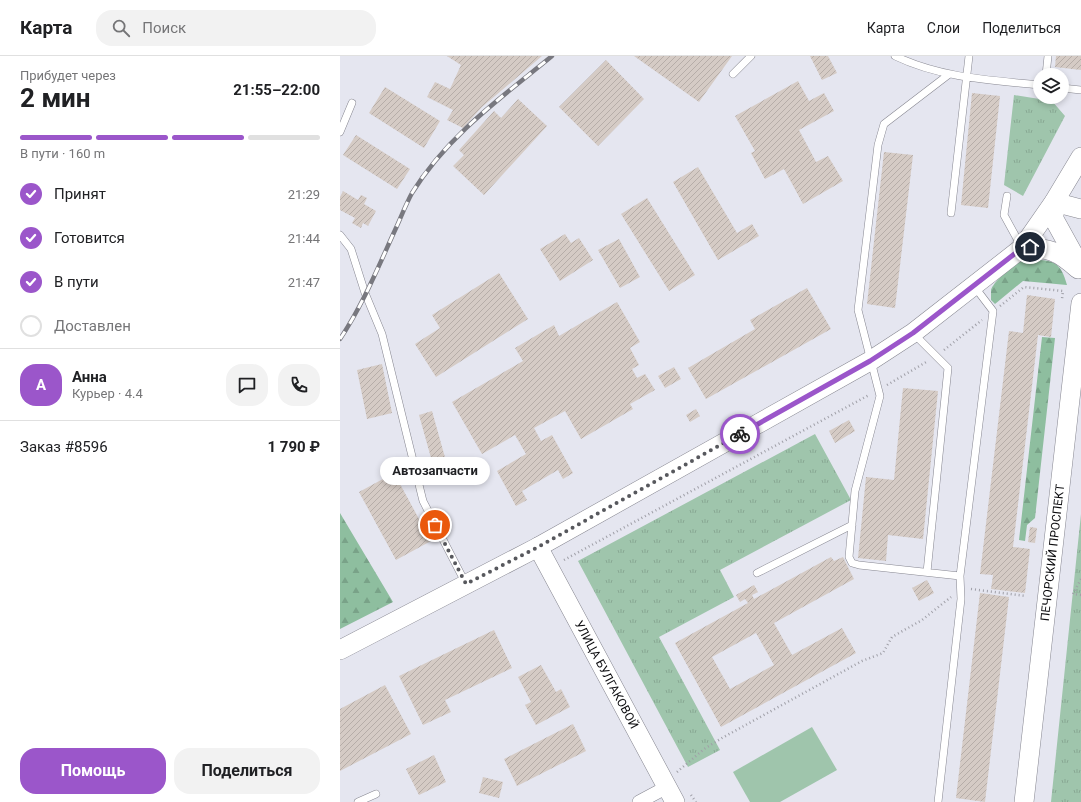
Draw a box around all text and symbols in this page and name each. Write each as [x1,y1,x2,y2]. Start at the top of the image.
search box [96,10,376,46]
text: Карта [20,16,72,39]
icon: search [110,17,132,39]
text: Поиск [142,19,186,37]
text: Карта [867,20,905,36]
text: Слои [927,20,960,36]
text: Поделиться [982,20,1061,36]
text: Прибудет через [20,68,116,83]
map controls [1033,68,1069,104]
button: layers [1033,68,1069,104]
text: 21:55–22:00 [233,81,320,99]
text: 2 мин [20,83,91,113]
text: В пути · 160 m [20,146,105,161]
icon: check [20,183,42,205]
text: Принят [54,185,106,203]
text: 21:29 [288,187,320,202]
icon: check [20,227,42,249]
text: Готовится [54,229,125,247]
pin [1013,230,1047,264]
text: 21:44 [288,231,320,246]
icon: home [1019,236,1041,258]
icon: check [20,271,42,293]
text: В пути [54,273,99,291]
text: 21:47 [288,275,320,290]
text: Доставлен [54,317,131,335]
button: chat [226,364,268,406]
button: phone [278,364,320,406]
text: Анна [72,368,107,386]
text: А [36,376,46,394]
text: Курьер · 4.4 [72,386,143,401]
courier [720,414,760,454]
icon: bike [729,423,751,445]
text: Заказ #8596 [20,438,108,456]
text: 1 790 ₽ [268,438,320,456]
callout: Автозапчасти [380,457,490,485]
text: Автозапчасти [392,463,478,478]
street label: ПЕЧОРСКИЙ ПРОСПЕКТ [1038,483,1067,622]
pin [418,508,452,542]
icon: bag [424,514,446,536]
street label: УЛИЦА БУЛГАКОВОЙ [572,618,642,731]
button: Помощь [20,748,166,794]
button: Поделиться [174,748,320,794]

